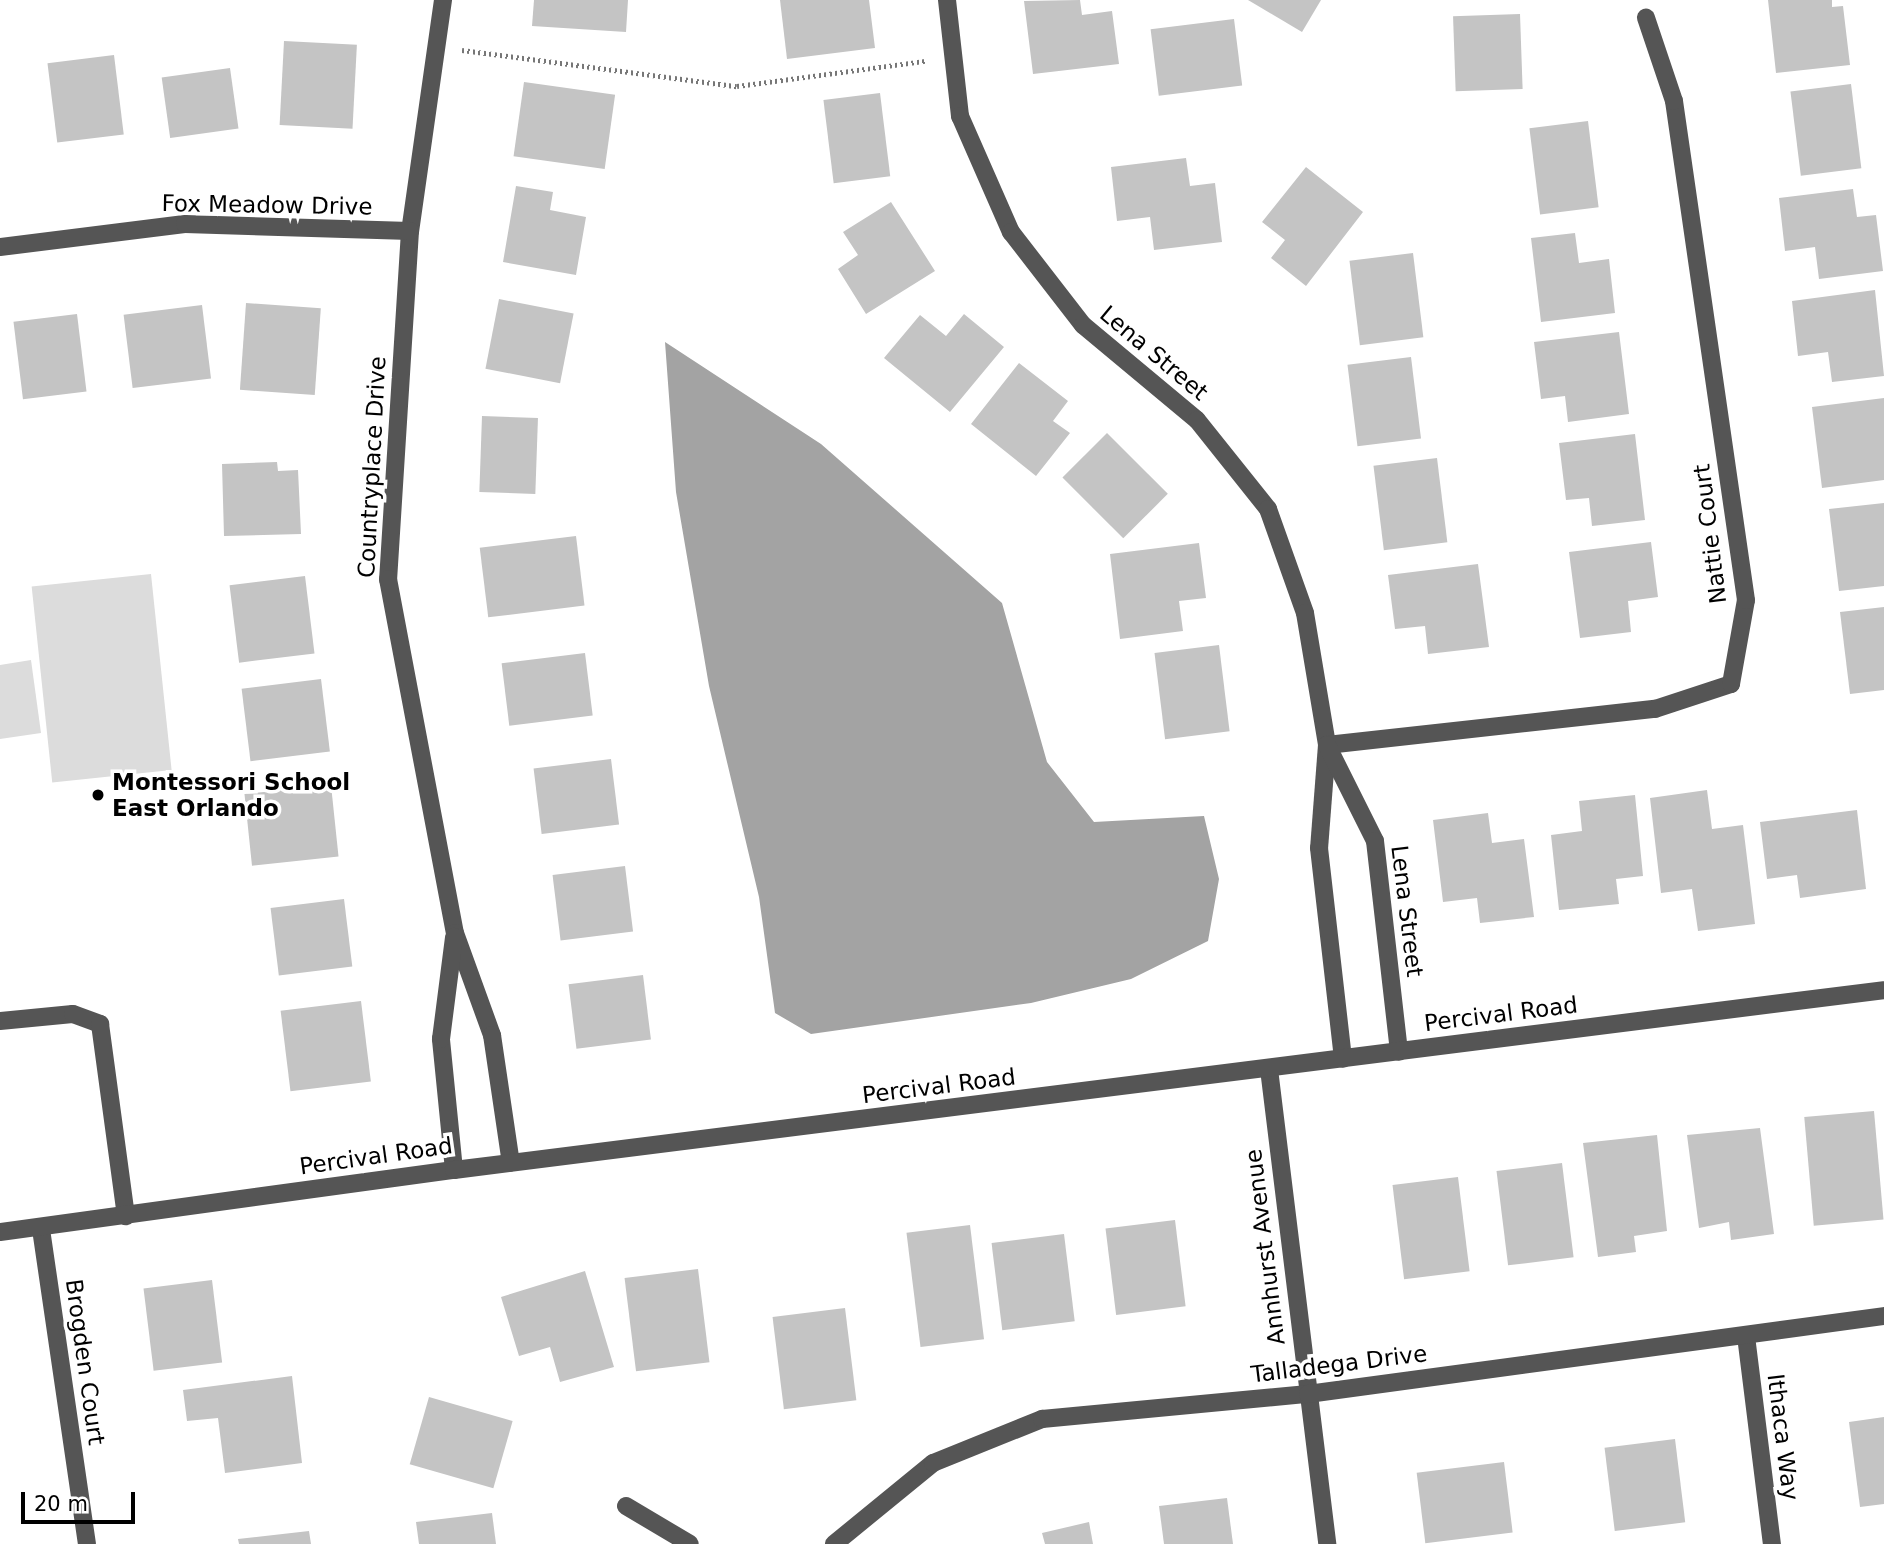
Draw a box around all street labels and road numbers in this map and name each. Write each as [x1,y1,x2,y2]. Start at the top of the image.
street label: Fox Meadow Drive [161,189,373,221]
street label: Lena Street [1094,300,1214,406]
street label: Countryplace Drive [352,355,392,579]
street label: Nattie Court [1688,463,1732,605]
street label: Lena Street [1385,844,1429,978]
street label: Percival Road [1423,991,1579,1037]
street label: Percival Road [861,1063,1017,1109]
street label: Percival Road [298,1132,454,1180]
street label: Annhurst Avenue [1239,1147,1291,1347]
street label: Brogden Court [60,1277,110,1447]
street label: Talladega Drive [1249,1340,1429,1388]
street label: Ithaca Way [1762,1372,1804,1502]

